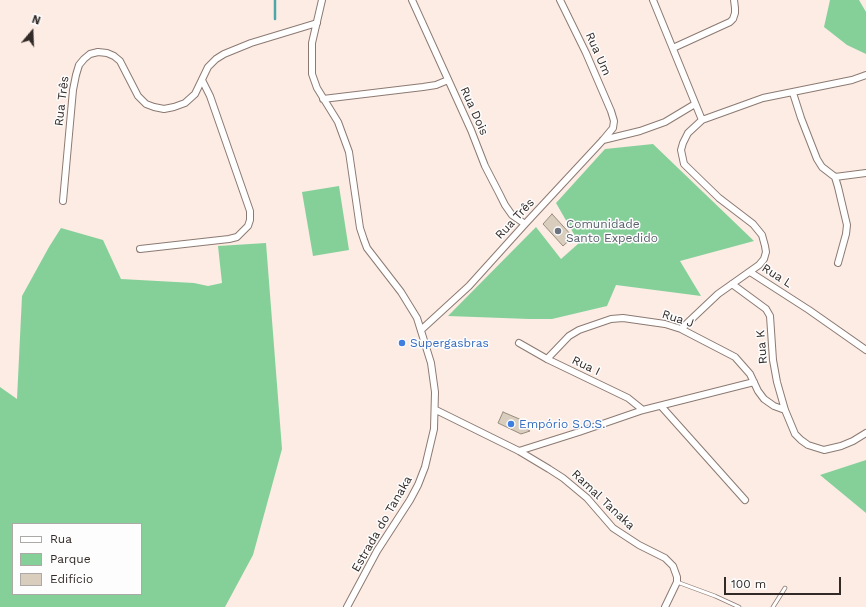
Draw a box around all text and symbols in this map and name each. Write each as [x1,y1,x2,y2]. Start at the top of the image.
north arrow [12,12,52,52]
text: N [30,13,42,28]
street label: Rua Um [582,30,614,78]
street label: Rua Três [52,75,72,127]
street label: Rua Dois [457,85,491,137]
street label: Rua Três [493,196,537,242]
place label: Comunidade Santo Expedido [566,217,658,245]
marker: Comunidade Santo Expedido [553,226,563,236]
street label: Rua L [759,261,795,291]
street label: Rua J [660,307,696,331]
street label: Rua K [753,329,771,365]
place label: Supergasbras [410,336,489,350]
marker: Supergasbras [397,338,407,348]
street label: Rua I [570,353,602,379]
place label: Empório S.O.S. [519,417,605,431]
marker: Empório S.O.S. [506,419,516,429]
street label: Ramal Tanaka [568,467,638,533]
street label: Estrada do Tanaka [349,474,415,574]
legend [12,523,142,595]
text: Rua [50,532,72,546]
text: Parque [50,552,91,566]
scale bar [726,569,843,595]
text: Edifício [50,572,93,586]
text: 100 m [731,577,766,591]

